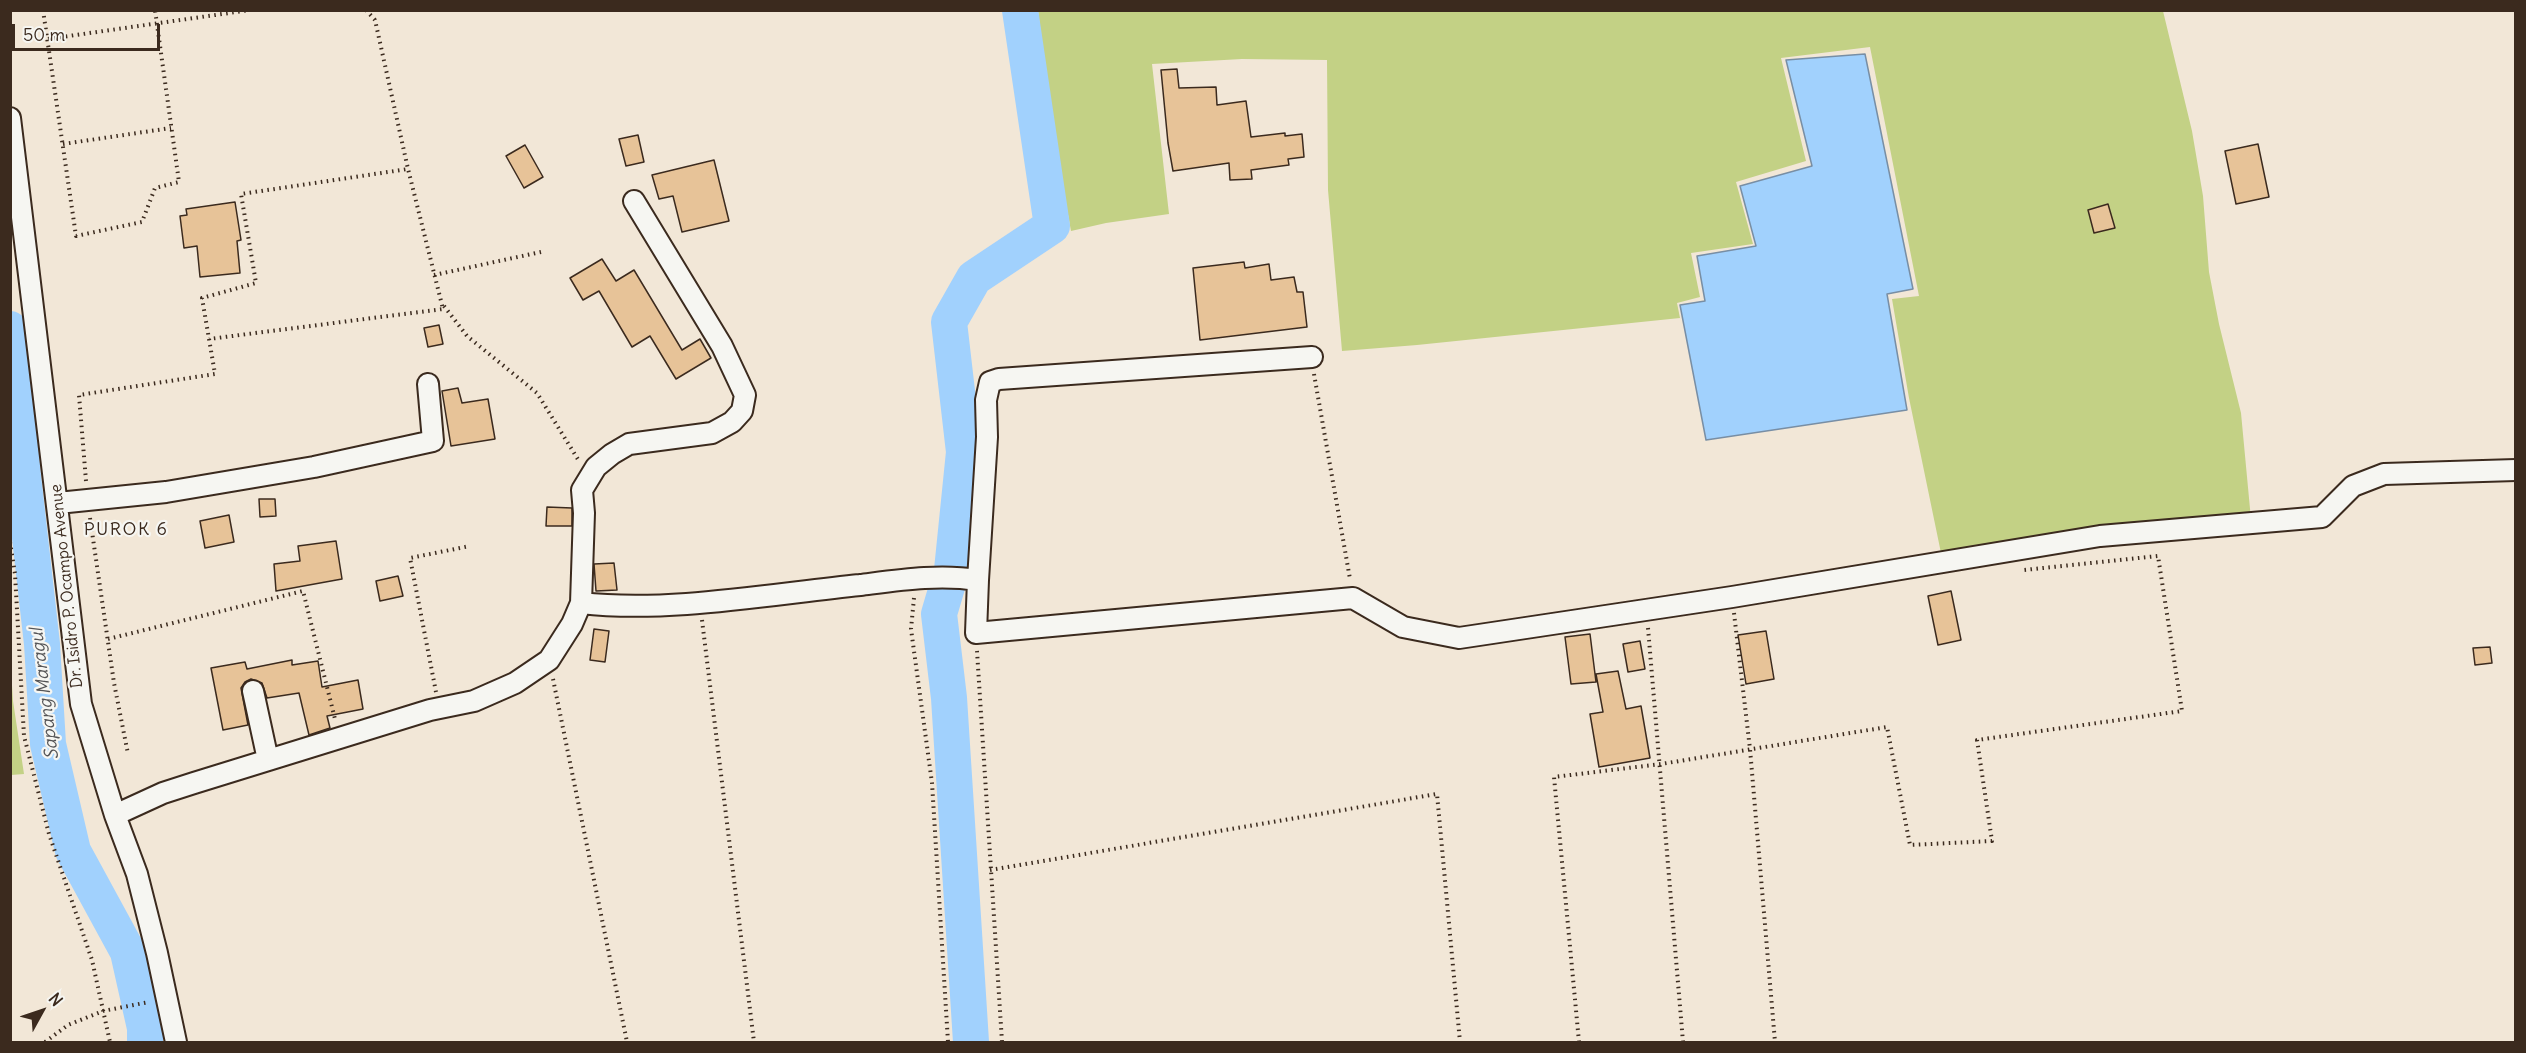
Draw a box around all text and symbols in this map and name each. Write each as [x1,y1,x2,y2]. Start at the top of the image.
scale bar [15,12,164,50]
text: 50 m [23,23,65,46]
street label: Dr. Isidro P. Ocampo Avenue [47,483,87,689]
district label: PUROK 6 [84,519,168,541]
water label: Sapang Maragul [26,627,64,761]
north arrow [12,981,72,1041]
text: N [45,989,67,1010]

